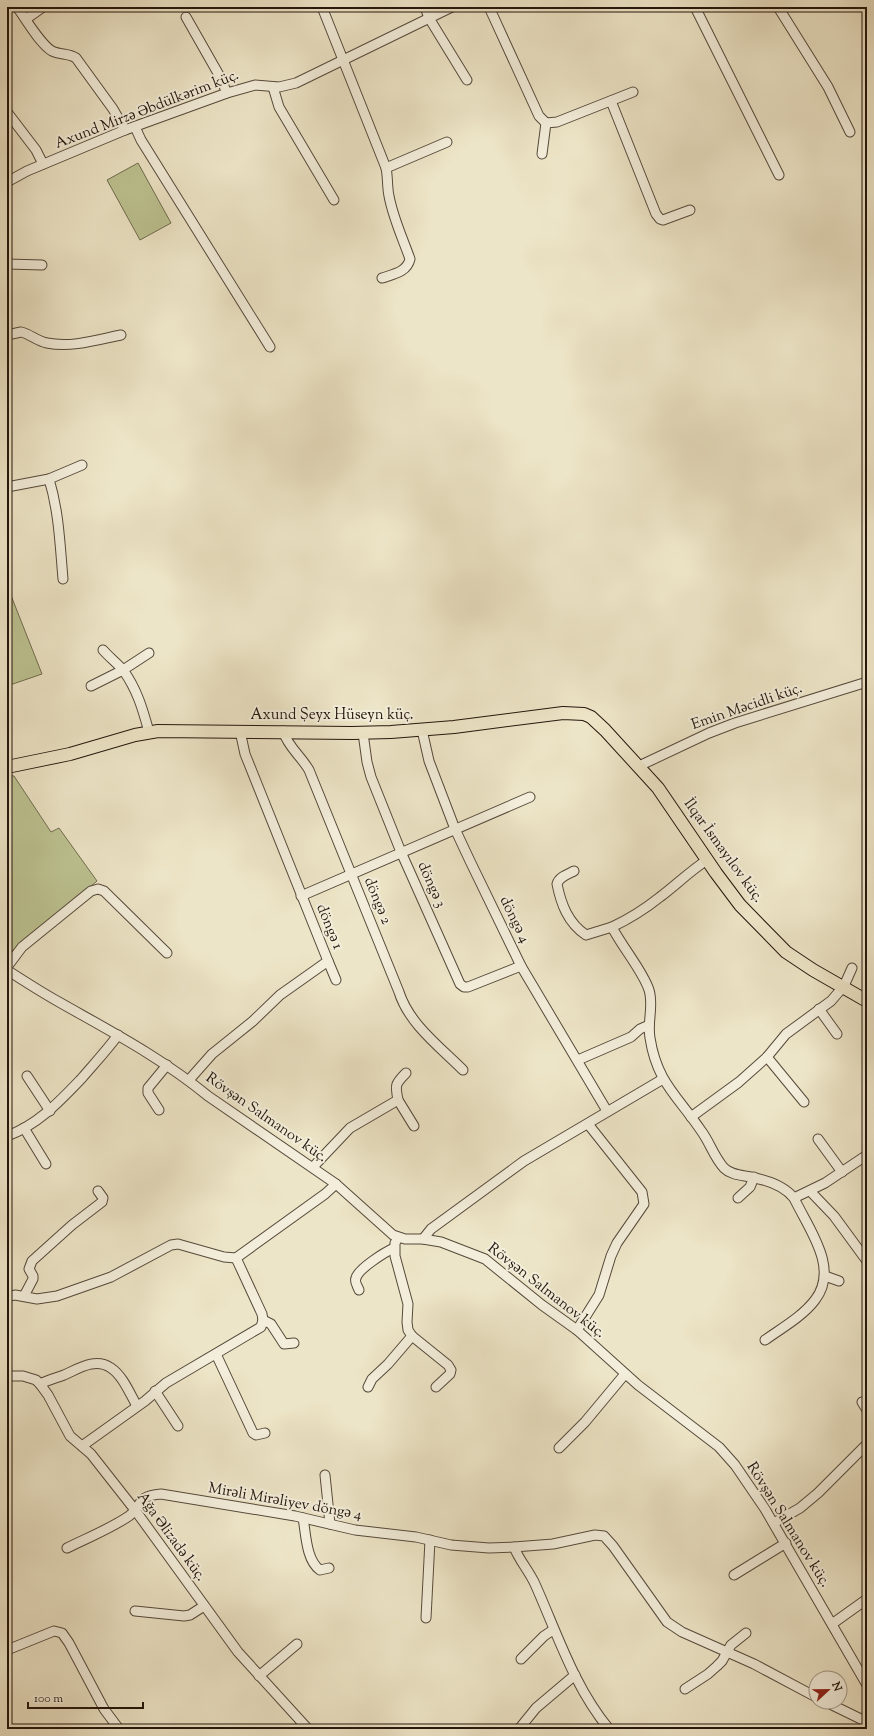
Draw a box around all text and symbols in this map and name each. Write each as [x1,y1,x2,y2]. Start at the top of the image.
street label: Axund Mirzə Əbdülkərim küç. [52,65,242,155]
street label: Emin Məcidli küç. [689,678,805,736]
street label: Axund Şeyx Hüseyn küç. [250,705,414,726]
street label: İlqar İsmayılov küç. [678,794,769,907]
street label: döngə 3 [412,859,450,911]
street label: döngə 2 [358,874,396,928]
street label: döngə 4 [494,893,535,947]
street label: döngə 1 [310,901,348,953]
street label: Rövşən Salmanov küç. [201,1068,331,1168]
street label: Rövşən Salmanov küç. [483,1238,609,1344]
street label: Rövşən Salmanov küç. [741,1458,835,1592]
street label: Mirəli Mirəliyev döngə 4 [207,1478,364,1526]
street label: Ağa Əlizadə küç. [131,1488,211,1586]
north arrow [808,1670,848,1710]
text: N [827,1679,845,1694]
scale bar [28,1684,143,1710]
text: 100 m [34,1690,63,1708]

